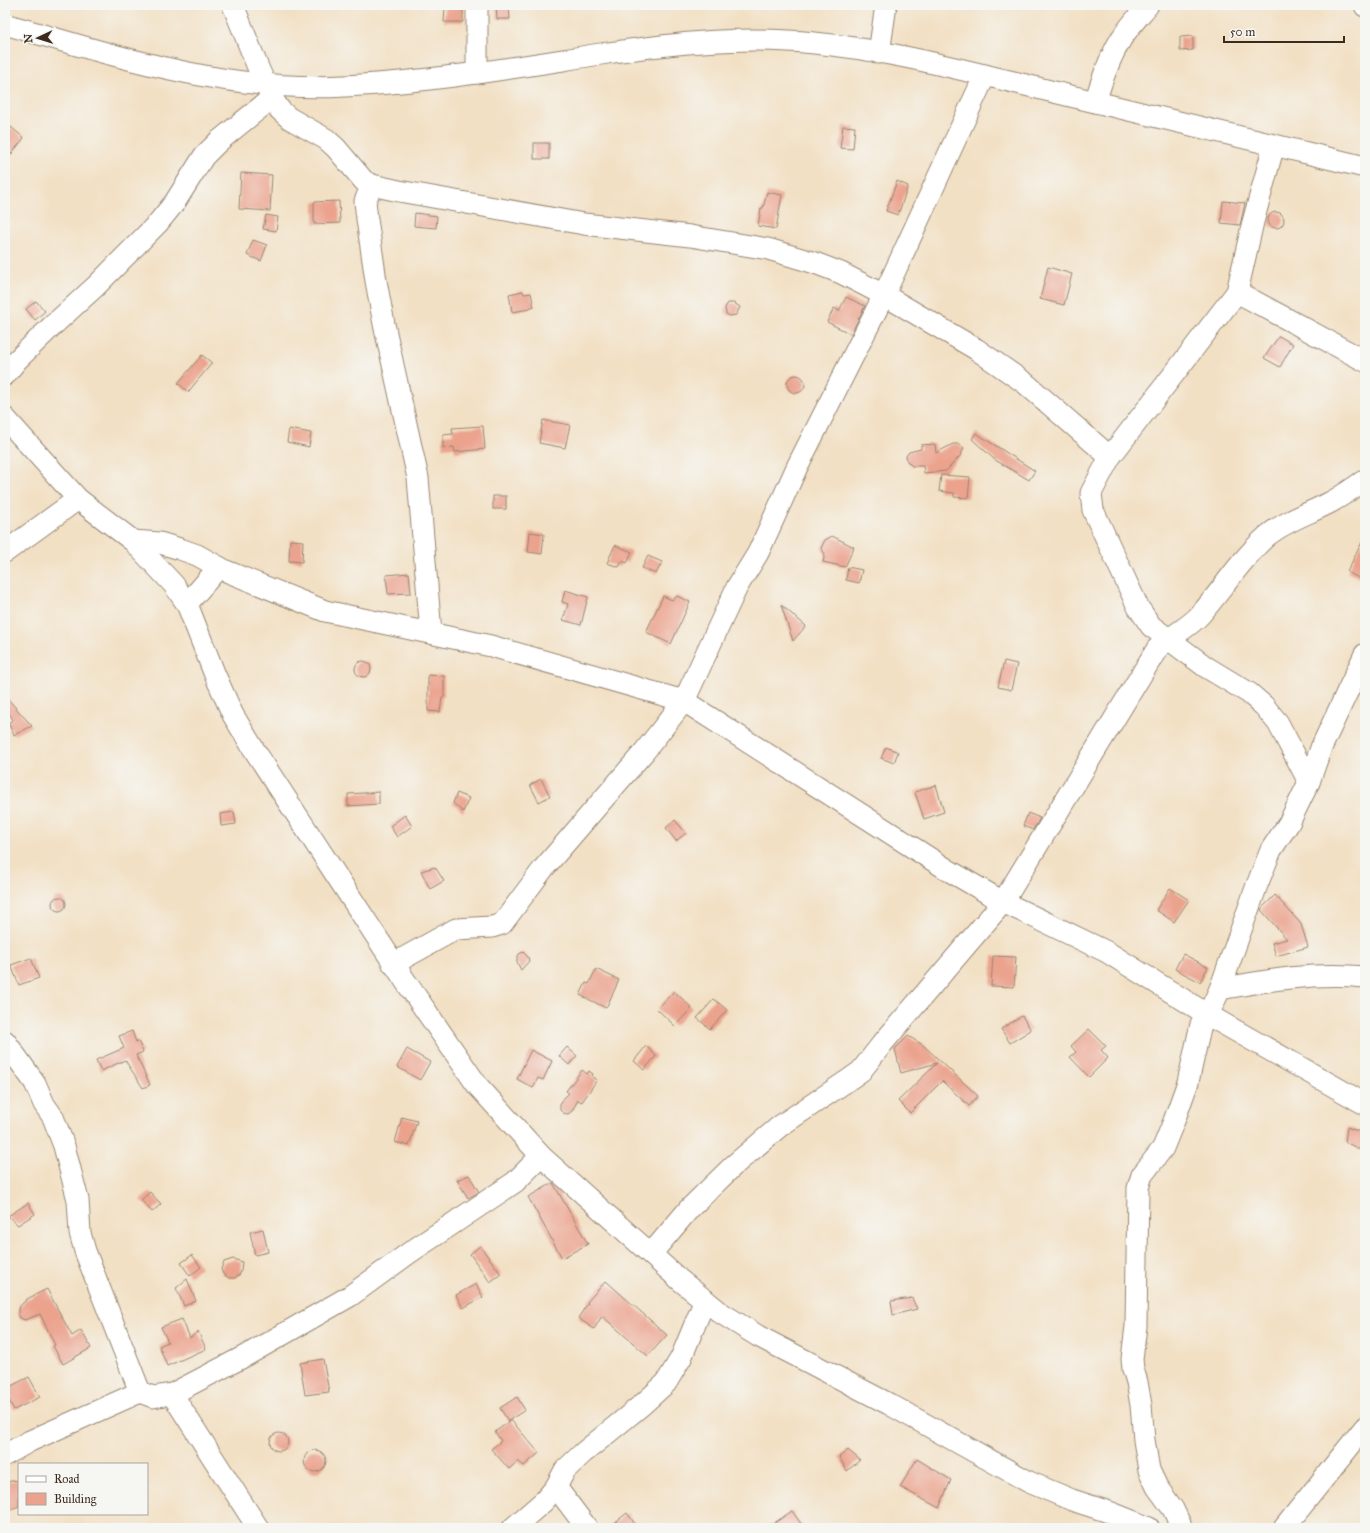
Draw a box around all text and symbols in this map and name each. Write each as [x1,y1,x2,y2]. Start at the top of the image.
north arrow [18,18,58,58]
scale bar [1224,18,1344,44]
text: 50 m [1230,25,1255,39]
text: N [22,33,35,44]
legend [18,1463,148,1515]
text: Road [54,1472,80,1486]
text: Building [54,1492,97,1507]

